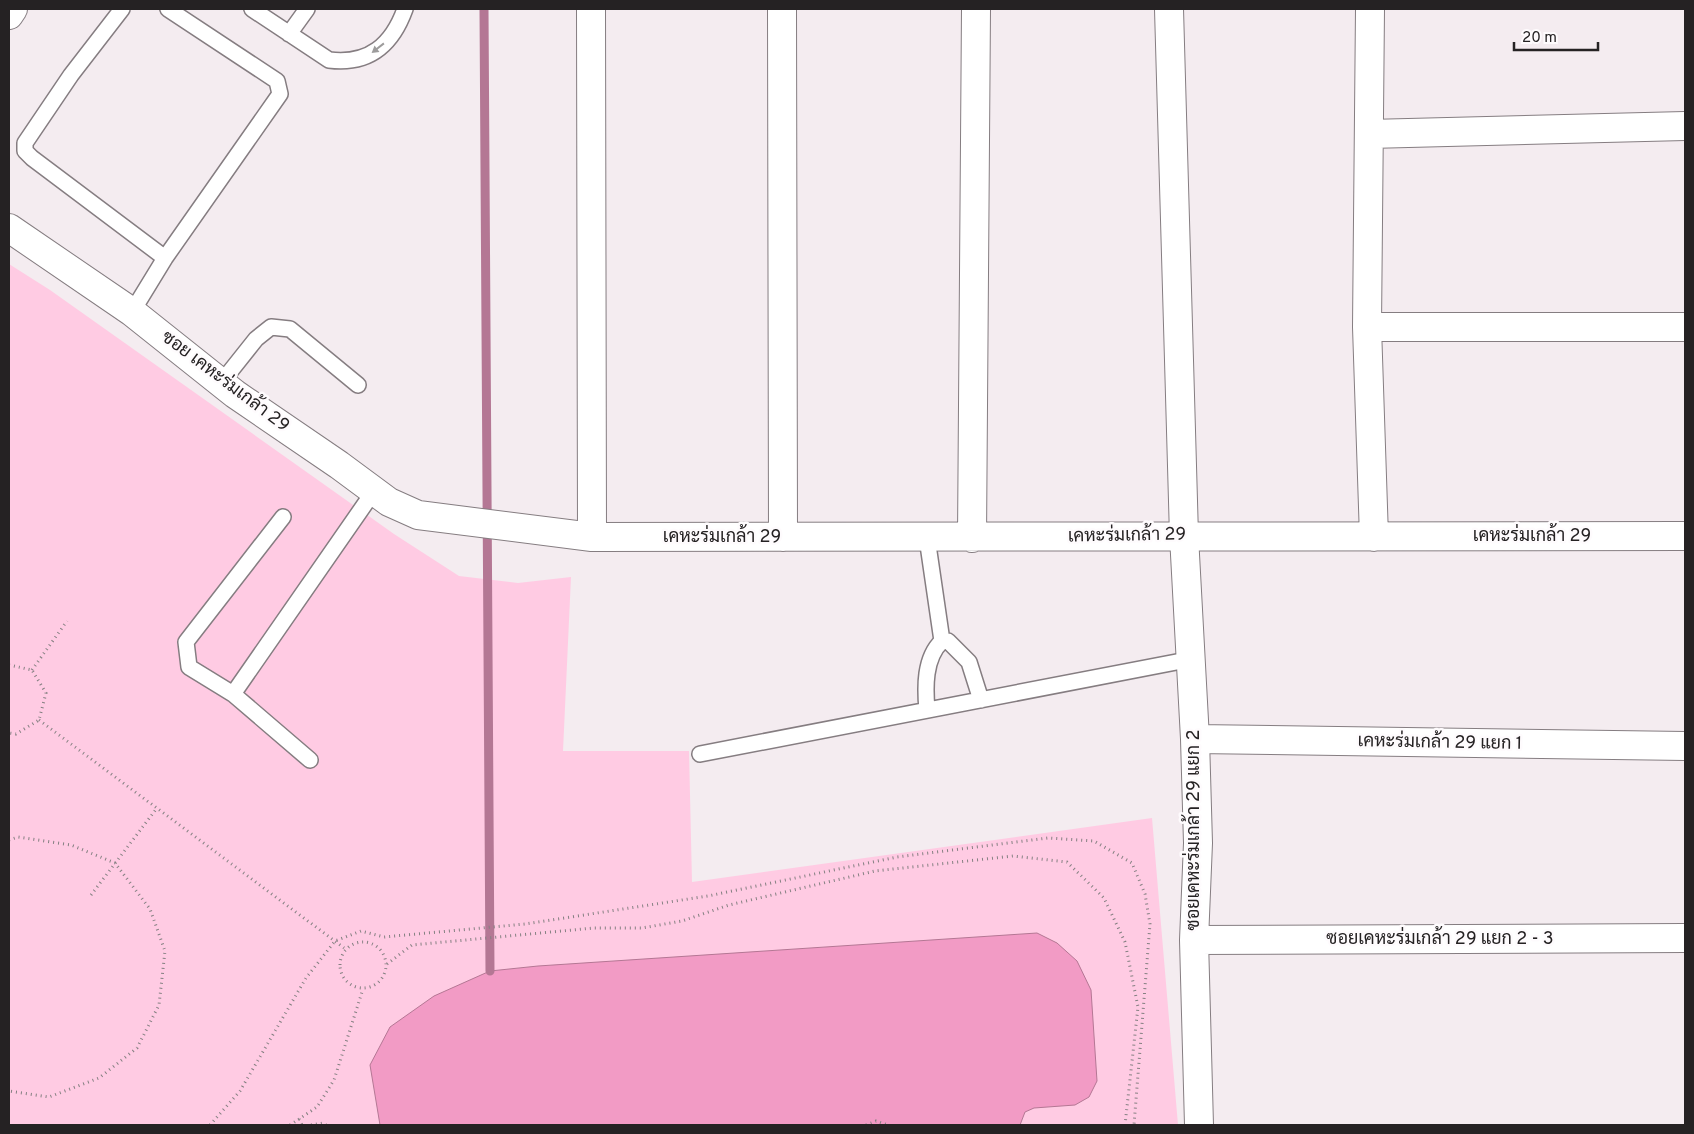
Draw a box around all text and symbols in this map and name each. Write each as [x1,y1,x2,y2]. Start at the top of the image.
scale bar [1514,20,1598,52]
text: 20 m [1522,29,1557,48]
one-way arrow [372,43,385,54]
street label: ซอย เคหะร่มเกล้า 29 [156,325,295,438]
street label: เคหะร่มเกล้า 29 [1068,521,1186,549]
street label: เคหะร่มเกล้า 29 [1473,523,1591,548]
street label: เคหะร่มเกล้า 29 [663,524,781,549]
street label: เคหะร่มเกล้า 29 แยก 1 [1357,728,1523,756]
street label: ซอยเคหะร่มเกล้า 29 แยก 2 [1181,730,1206,930]
street label: ซอยเคหะร่มเกล้า 29 แยก 2 - 3 [1326,926,1554,951]

